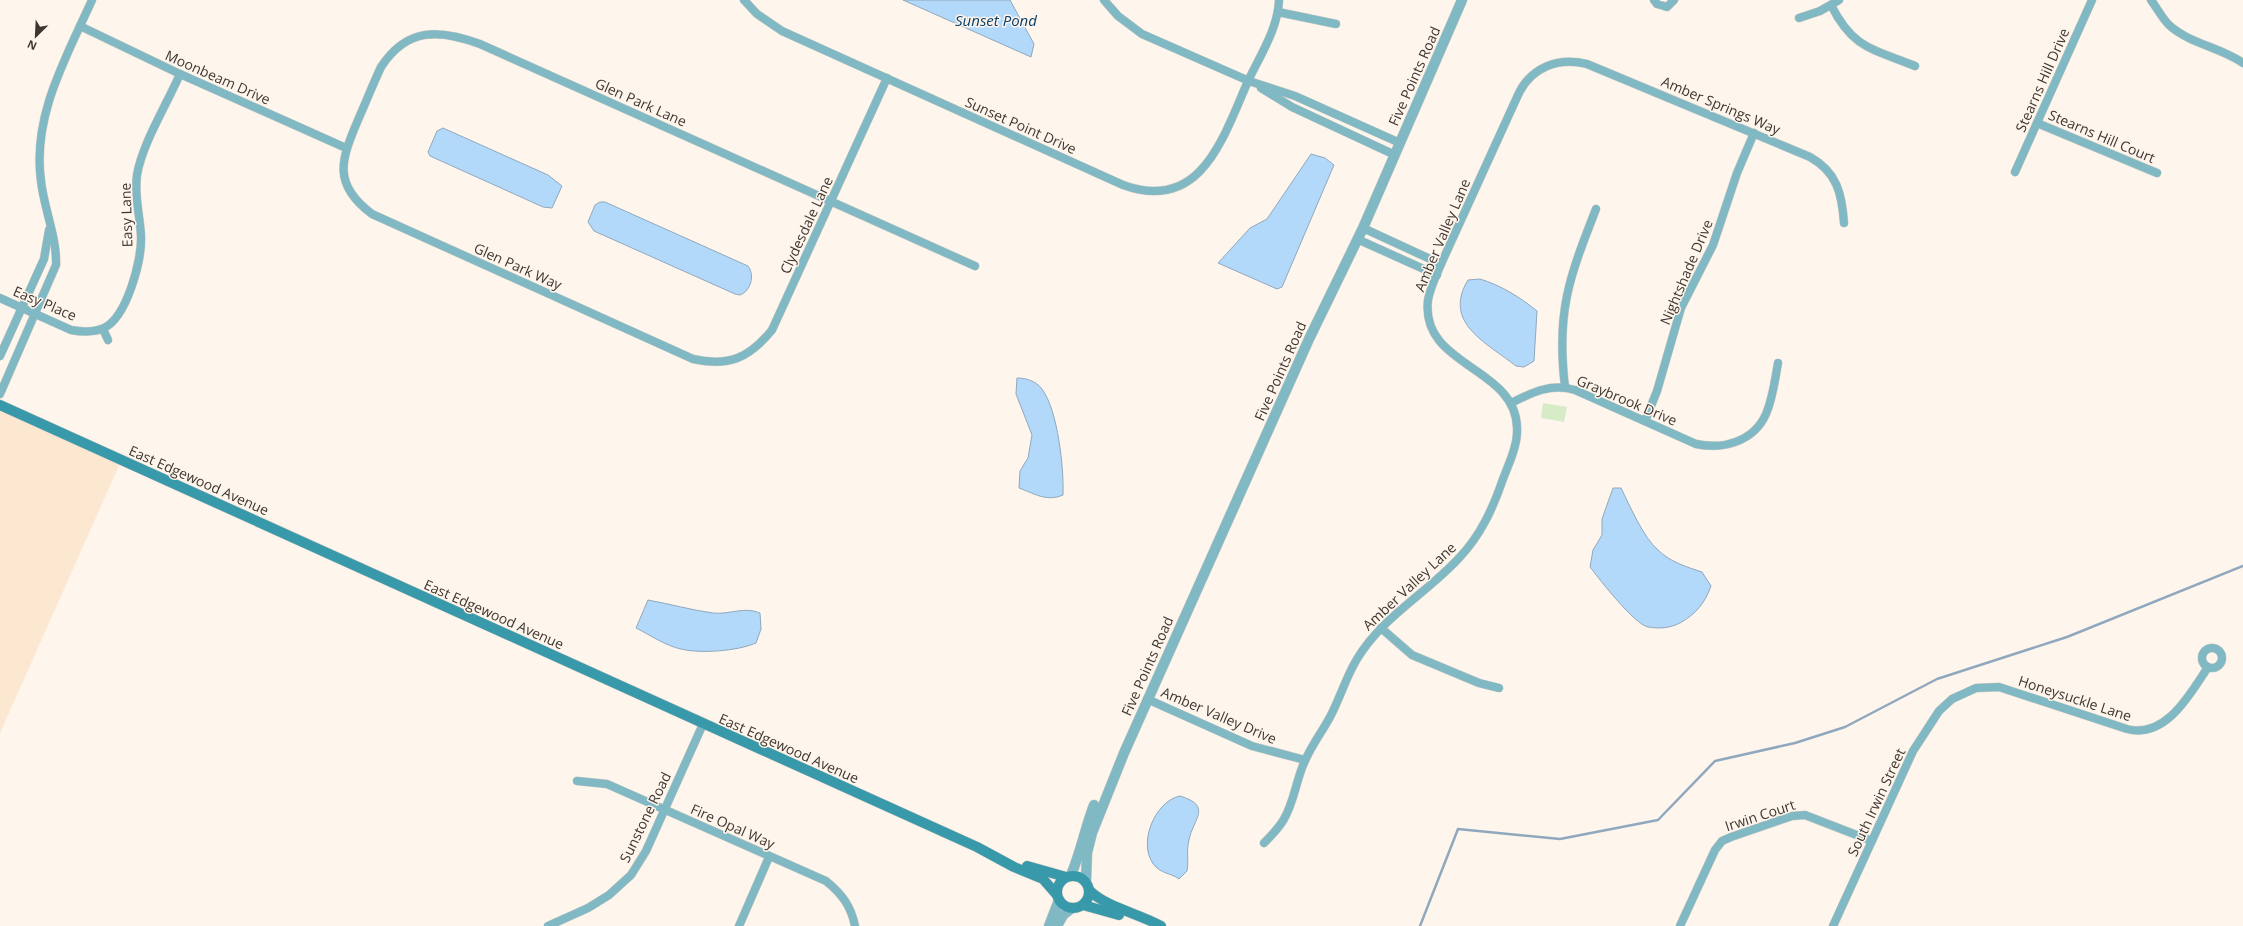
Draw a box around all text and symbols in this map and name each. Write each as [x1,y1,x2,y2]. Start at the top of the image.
water label: Sunset Pond [955,10,1037,30]
north arrow [16,16,56,56]
street label: Five Points Road [1384,23,1444,129]
street label: Stearns Hill Drive [2011,25,2073,135]
text: N [25,37,39,54]
street label: Moonbeam Drive [162,45,274,109]
street label: Amber Springs Way [1659,71,1784,139]
street label: Glen Park Lane [592,73,690,131]
street label: Sunset Point Drive [962,92,1080,158]
street label: Stearns Hill Court [2046,105,2158,167]
street label: Clydesdale Lane [775,173,837,277]
street label: Amber Valley Lane [1410,176,1474,294]
street label: Easy Lane [115,182,137,248]
street label: Nightshade Drive [1655,216,1717,328]
street label: Glen Park Way [471,238,566,294]
street label: Easy Place [10,281,80,325]
street label: Five Points Road [1250,318,1310,424]
street label: Graybrook Drive [1574,370,1680,430]
street label: East Edgewood Avenue [126,441,272,520]
street label: Amber Valley Lane [1358,538,1460,634]
street label: East Edgewood Avenue [421,575,567,654]
street label: Five Points Road [1117,613,1177,719]
street label: Honeysuckle Lane [2016,671,2134,725]
street label: Amber Valley Drive [1158,682,1280,748]
street label: East Edgewood Avenue [716,709,862,788]
street label: South Irwin Street [1843,745,1909,859]
street label: Sunstone Road [615,769,675,865]
street label: Irwin Court [1722,795,1798,835]
street label: Fire Opal Way [688,799,779,853]

